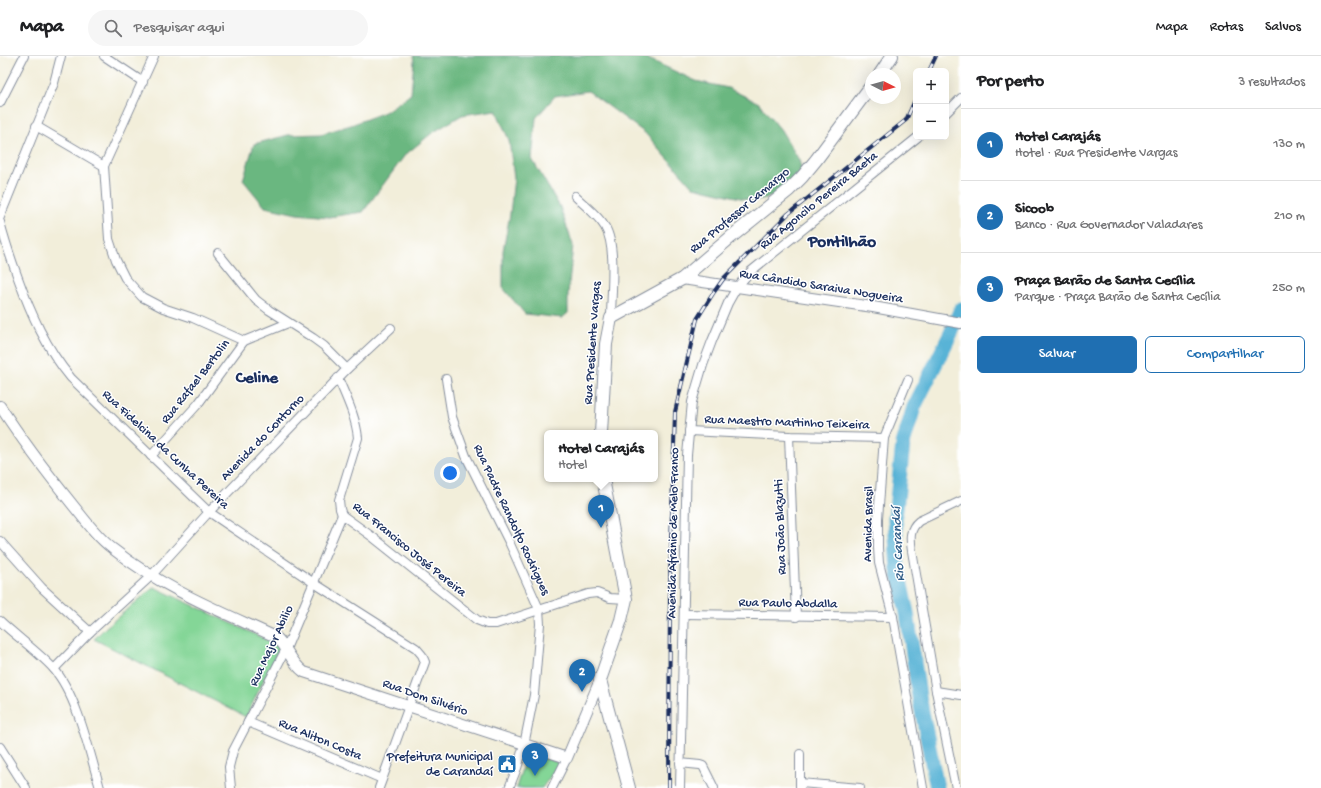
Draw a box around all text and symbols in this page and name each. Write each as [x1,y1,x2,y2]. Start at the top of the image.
search box [88,10,368,46]
text: Mapa [20,16,64,39]
icon: search [102,17,124,39]
text: Pesquisar aqui [134,19,225,37]
text: Mapa [1156,19,1188,36]
text: Rotas [1210,19,1243,36]
text: Salvos [1265,19,1301,36]
north arrow [865,68,901,104]
map controls [913,68,949,140]
button: + [913,68,949,104]
text: Por perto [977,72,1044,92]
text: 3 resultados [1238,75,1305,90]
button: − [913,104,949,140]
text: Hotel Carajás [1015,128,1100,146]
text: 1 [987,137,993,152]
text: 130 m [1273,137,1305,152]
text: Hotel · Rua Presidente Vargas [1015,146,1178,161]
street label: Rua Agoncilo Pereira Baeta [757,148,881,253]
street label: Rua Professor Camargo [687,165,793,257]
text: Sicoob [1015,200,1054,218]
text: 2 [987,209,993,224]
text: 210 m [1274,209,1305,224]
text: Banco · Rua Governador Valadares [1015,218,1203,233]
district label: Pontilhão [807,233,876,253]
street label: Rua Cândido Saraiva Nogueira [738,266,905,307]
text: Praça Barão de Santa Cecília [1015,272,1194,290]
street label: Rua Presidente Vargas [581,280,605,405]
text: 3 [987,281,993,296]
text: 250 m [1272,281,1305,296]
text: Parque · Praça Barão de Santa Cecília [1015,290,1220,305]
street label: Rua Rafael Bertolin [158,336,234,427]
button: Salvar [977,336,1137,373]
button: Compartilhar [1145,336,1305,373]
district label: Celine [235,369,279,389]
street label: Rua Fidelcina da Cunha Pereira [98,387,232,513]
street label: Avenida do Contorno [218,392,308,484]
street label: Rua Maestro Martinho Teixeira [704,413,871,433]
popup [544,430,658,482]
text: Hotel Carajás [558,440,644,458]
street label: Rua Padre Randolfo Rodrigues [469,442,553,599]
street label: Avenida Afrânio de Melo Franco [664,447,683,619]
text: Hotel [558,458,587,473]
your location [440,463,460,483]
street label: Rua João Blazutti [772,479,790,575]
street label: Avenida Brasil [861,486,877,562]
pin: 1 [588,495,614,528]
street label: Rua Francisco José Pereira [349,499,470,601]
water label: Rio Carandaí [888,503,909,582]
street label: Rua Paulo Abdalla [739,596,838,612]
street label: Rua Major Abilio [247,603,297,689]
pin: 2 [569,659,595,692]
street label: Rua Dom Silvério [380,676,470,720]
street label: Rua Aliton Costa [276,716,365,765]
pin: 3 [522,743,548,776]
place label: Prefeitura Municipal de Carandaí [386,750,494,780]
public building icon: Prefeitura Municipal de Carandaí [496,753,518,775]

